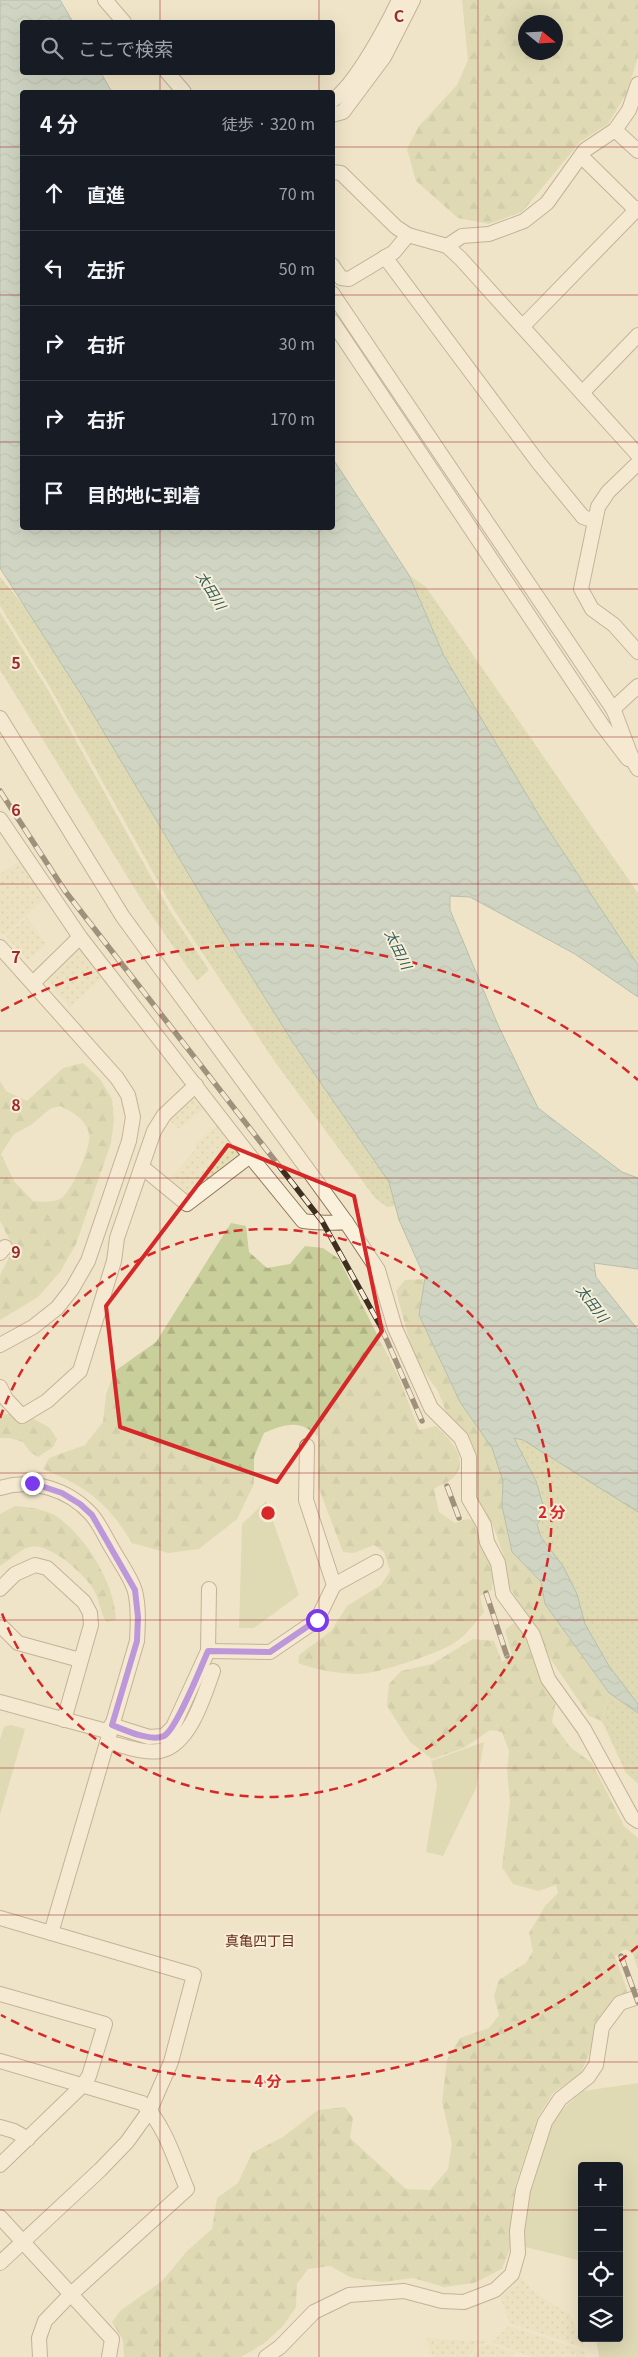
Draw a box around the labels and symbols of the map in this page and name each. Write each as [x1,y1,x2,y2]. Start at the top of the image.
text: C [394,3,405,27]
north arrow [518,15,563,60]
water label: 太田川 [192,567,233,615]
text: 5 [11,650,21,674]
text: 6 [11,797,21,821]
water label: 太田川 [381,926,418,974]
text: 7 [11,944,21,968]
text: 8 [11,1092,21,1116]
text: 9 [11,1239,21,1263]
water label: 太田川 [572,1280,615,1327]
route end [21,1472,44,1495]
text: 2 分 [538,1501,566,1522]
centre of rings [259,1504,277,1522]
route start [306,1609,329,1632]
district label: 真亀四丁目 [225,1930,295,1950]
text: 4 分 [254,2070,282,2091]

